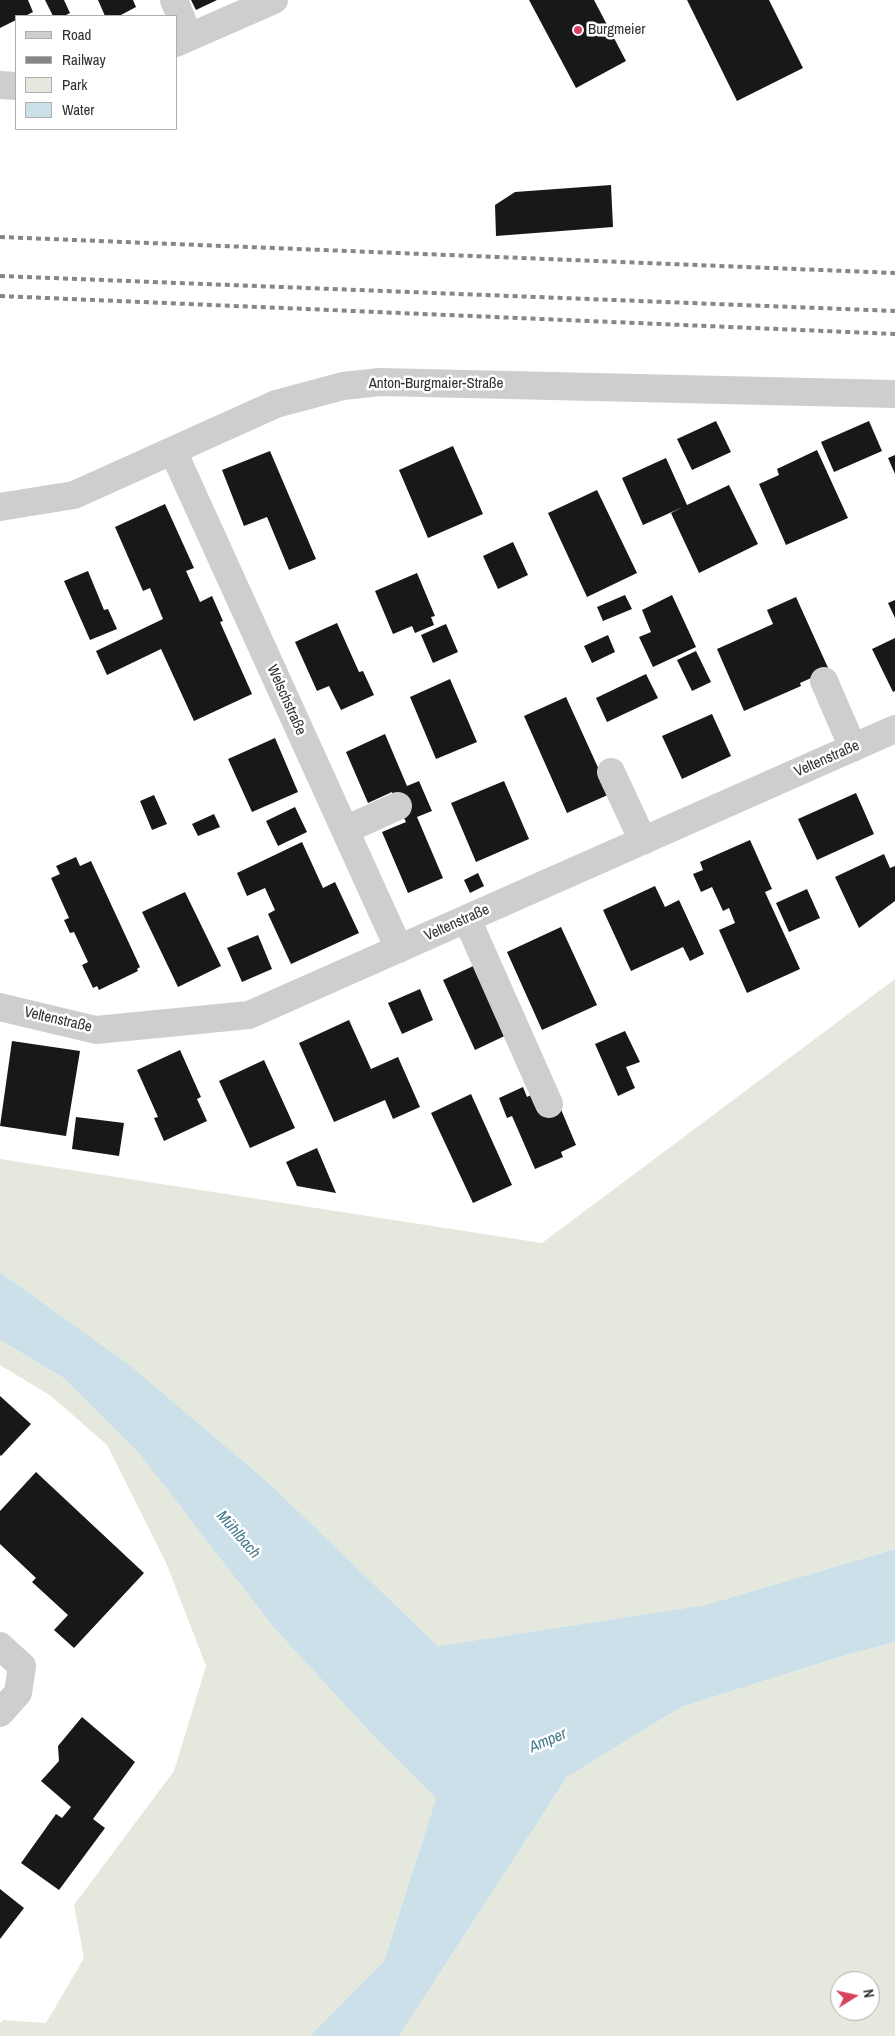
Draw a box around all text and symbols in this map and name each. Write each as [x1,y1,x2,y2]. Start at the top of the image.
legend [15,15,178,130]
place label: Burgmeier [588,21,645,39]
text: Road [62,24,91,45]
marker: Burgmeier [572,24,584,36]
text: Railway [62,49,106,70]
text: Park [62,74,87,95]
text: Water [62,99,94,120]
street label: Anton-Burgmaier-Straße [369,375,503,393]
street label: Welschstraße [263,662,309,738]
street label: Veltenstraße [792,737,862,781]
street label: Veltenstraße [422,901,492,945]
street label: Veltenstraße [22,1003,94,1037]
water label: Mühlbach [212,1507,264,1563]
water label: Amper [526,1725,570,1757]
north arrow [830,1971,880,2021]
text: N [859,1988,878,1999]

